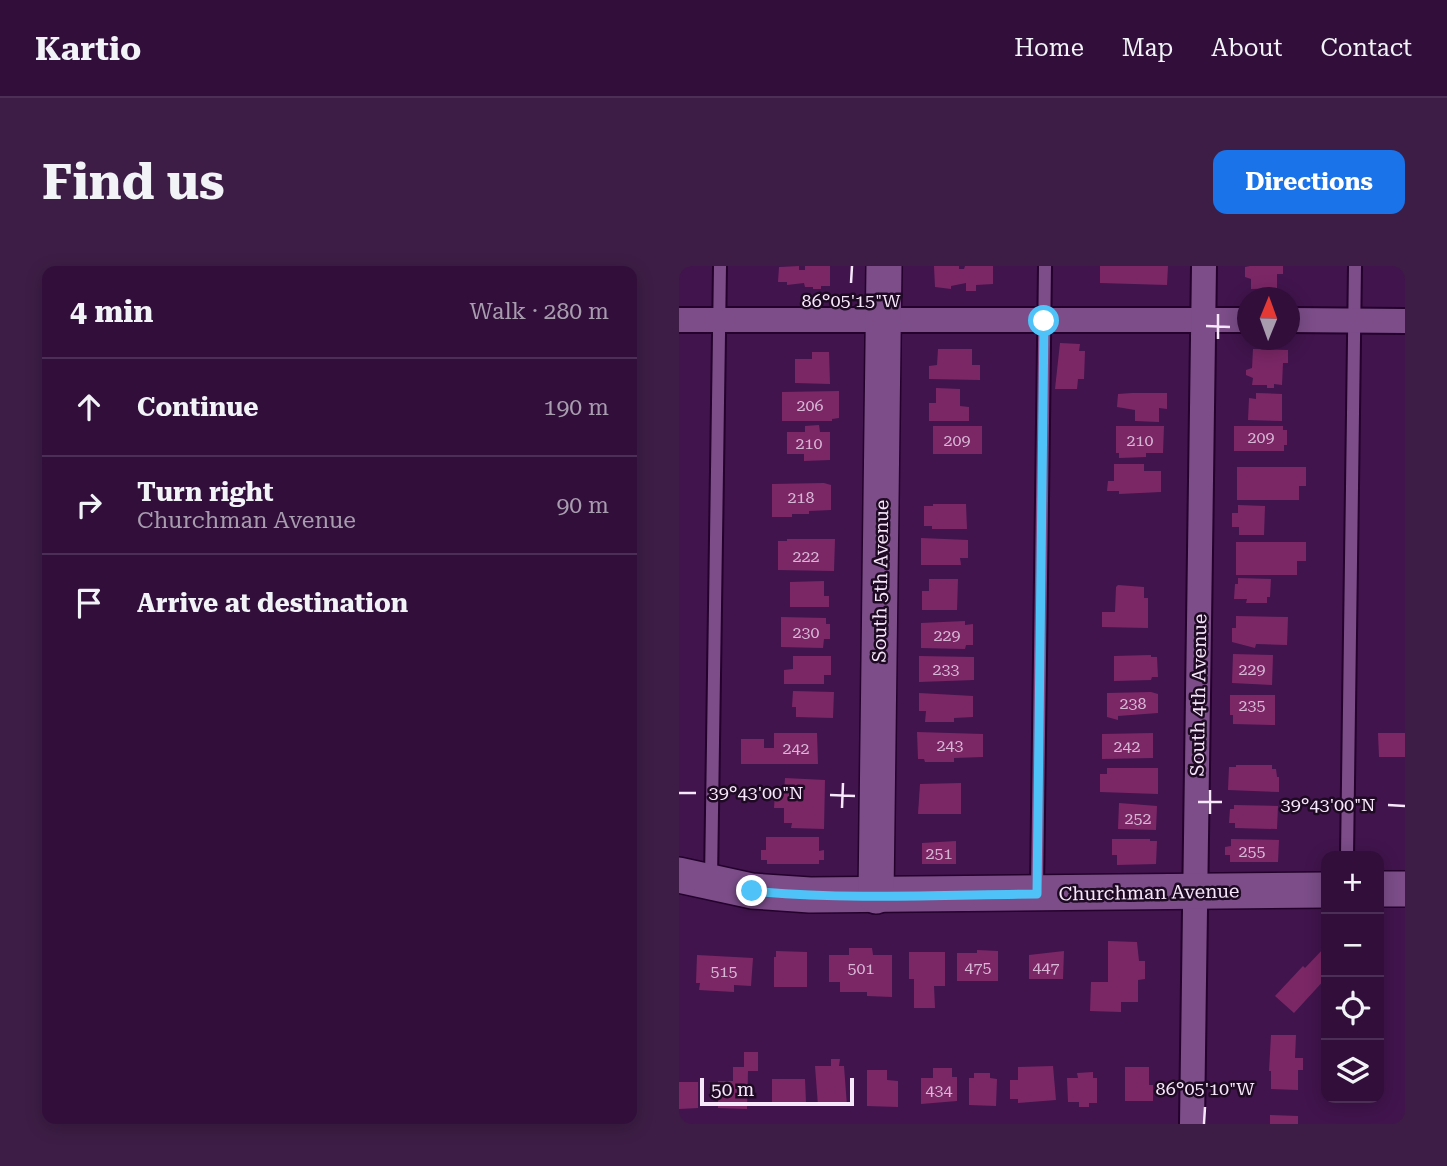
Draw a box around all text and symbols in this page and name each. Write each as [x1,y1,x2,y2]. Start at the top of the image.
text: Kartio [35,29,141,68]
text: Home [1014,34,1084,62]
text: Map [1122,34,1173,62]
text: About [1211,34,1282,62]
text: Contact [1320,34,1412,62]
button: Directions [1213,150,1405,214]
text: Find us [42,154,225,211]
north arrow [1237,287,1300,350]
text: 86°05'15"W [802,290,901,311]
text: 4 min [70,294,153,329]
text: Walk · 280 m [470,298,609,325]
route start [1028,305,1059,336]
icon: ahead [70,388,108,426]
text: Continue [137,392,259,422]
text: 190 m [544,394,609,421]
house number: 206 [797,396,823,415]
house number: 209 [1248,428,1274,447]
house number: 209 [944,431,970,450]
house number: 210 [1127,431,1153,450]
house number: 210 [796,434,822,453]
text: Turn right [137,477,273,507]
icon: right [70,486,108,524]
house number: 218 [788,488,814,507]
text: 90 m [556,492,609,519]
street label: South 5th Avenue [868,499,893,663]
text: Churchman Avenue [137,507,356,534]
house number: 222 [793,547,819,566]
icon: arrive [70,584,108,622]
text: Arrive at destination [137,588,408,618]
street label: South 4th Avenue [1186,613,1211,777]
house number: 230 [793,623,819,642]
house number: 229 [934,626,960,645]
house number: 233 [933,660,959,679]
house number: 229 [1239,660,1265,679]
house number: 238 [1120,694,1146,713]
house number: 235 [1239,696,1265,715]
house number: 243 [937,736,963,755]
house number: 242 [1114,737,1140,756]
house number: 242 [783,739,809,758]
text: 39°43'00"N [709,782,803,803]
text: 39°43'00"N [1281,794,1375,815]
house number: 252 [1125,809,1151,828]
house number: 255 [1239,842,1265,861]
house number: 251 [926,844,952,863]
map controls [1321,851,1384,1103]
button: + [1321,851,1384,914]
route end [736,875,767,906]
street label: Churchman Avenue [1058,879,1240,906]
button: − [1321,914,1384,977]
house number: 475 [965,958,991,977]
house number: 447 [1033,958,1059,977]
house number: 501 [848,959,874,978]
house number: 515 [711,962,737,981]
button: locate [1321,977,1384,1040]
button: layers [1321,1040,1384,1103]
scale bar [700,1075,854,1107]
text: 50 m [711,1078,754,1101]
text: 86°05'10"W [1156,1078,1255,1099]
house number: 434 [926,1081,952,1100]

